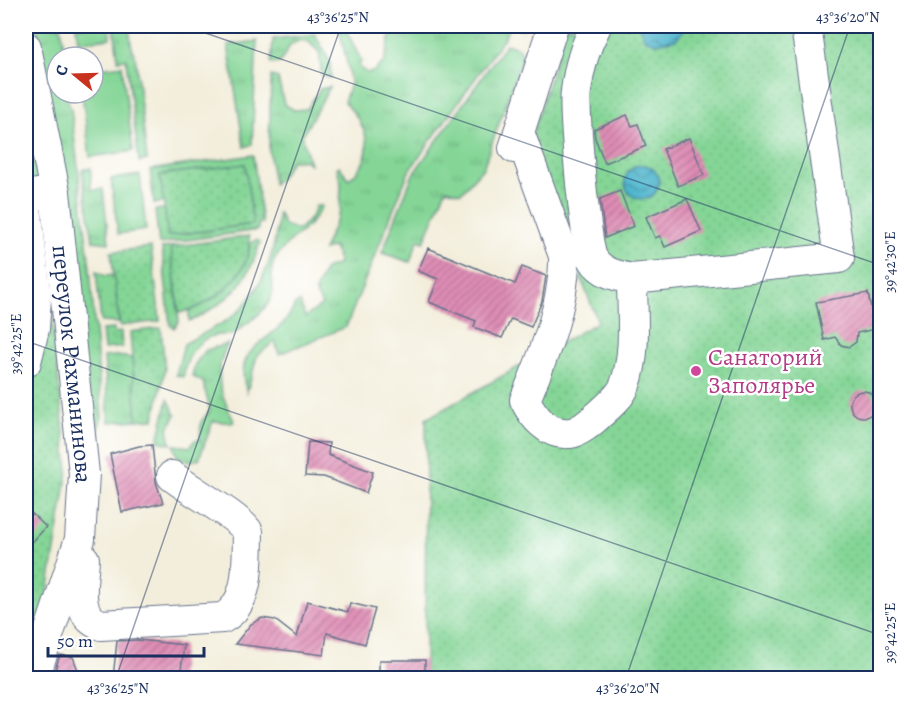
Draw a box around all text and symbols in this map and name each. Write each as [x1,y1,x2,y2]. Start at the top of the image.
text: 43°36'25"N [307,7,369,27]
text: 43°36'20"N [816,7,880,27]
north arrow [45,45,105,105]
text: С [50,62,74,79]
text: 39°42'30"E [880,231,900,293]
street label: переулок Рахманинова [45,243,100,485]
text: 39°42'25"E [6,313,26,375]
place label: Санаторий Заполярье [708,341,823,401]
marker: Санаторий Заполярье [689,364,703,378]
text: 39°42'25"E [880,602,900,664]
scale bar [48,620,204,658]
text: 50 m [57,629,93,653]
text: 43°36'25"N [87,678,149,698]
text: 43°36'20"N [596,678,660,698]

